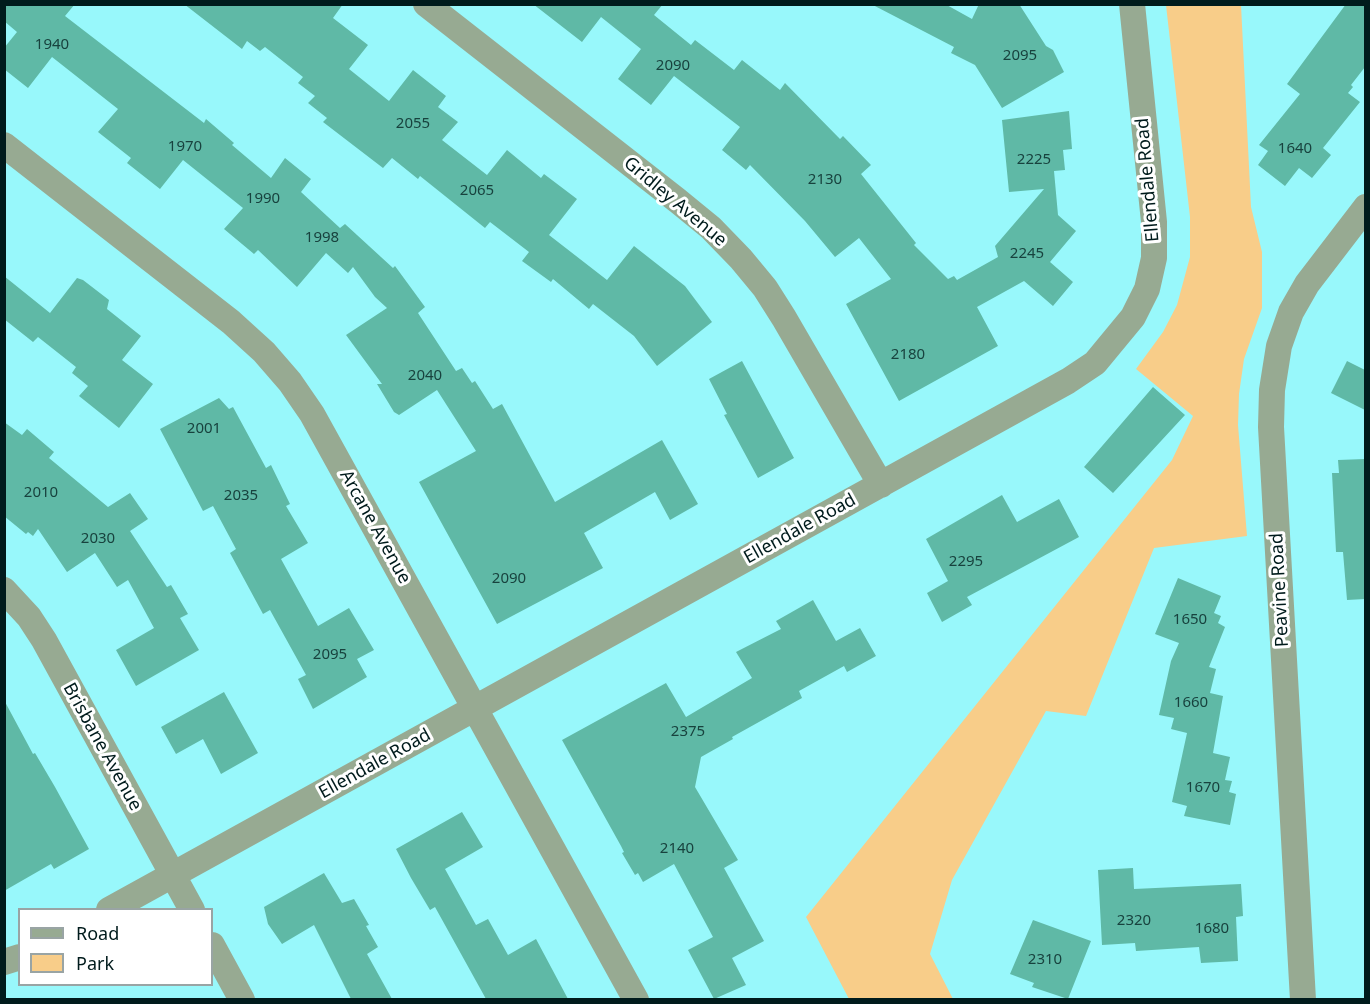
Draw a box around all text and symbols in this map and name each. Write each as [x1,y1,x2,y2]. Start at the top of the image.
house number: 1940 [35,36,69,54]
house number: 2095 [1003,47,1037,65]
house number: 2090 [656,57,690,75]
house number: 2055 [396,115,430,133]
street label: Ellendale Road [1132,117,1164,243]
house number: 1970 [168,138,202,156]
house number: 1640 [1278,140,1312,158]
house number: 2225 [1017,151,1051,169]
street label: Gridley Avenue [619,153,731,251]
house number: 2130 [808,171,842,189]
house number: 2065 [460,182,494,200]
house number: 1990 [246,190,280,208]
house number: 1998 [305,229,339,247]
house number: 2245 [1010,245,1044,263]
house number: 2180 [891,346,925,364]
house number: 2040 [408,367,442,385]
house number: 2001 [187,420,221,438]
street label: Arcane Avenue [335,466,415,588]
house number: 2010 [24,484,58,502]
house number: 2035 [224,487,258,505]
street label: Ellendale Road [740,489,860,569]
house number: 2030 [81,530,115,548]
street label: Peavine Road [1266,532,1294,648]
house number: 2295 [949,553,983,571]
house number: 2090 [492,570,526,588]
house number: 1650 [1173,611,1207,629]
house number: 2095 [313,646,347,664]
street label: Brisbane Avenue [58,679,146,815]
house number: 1660 [1174,694,1208,712]
house number: 2375 [671,723,705,741]
street label: Ellendale Road [315,724,435,804]
house number: 1670 [1186,779,1220,797]
house number: 2140 [660,840,694,858]
legend [18,908,213,986]
house number: 2320 [1117,912,1151,930]
house number: 1680 [1195,920,1229,938]
text: Road [76,921,119,945]
text: Park [76,951,114,975]
house number: 2310 [1028,951,1062,969]

